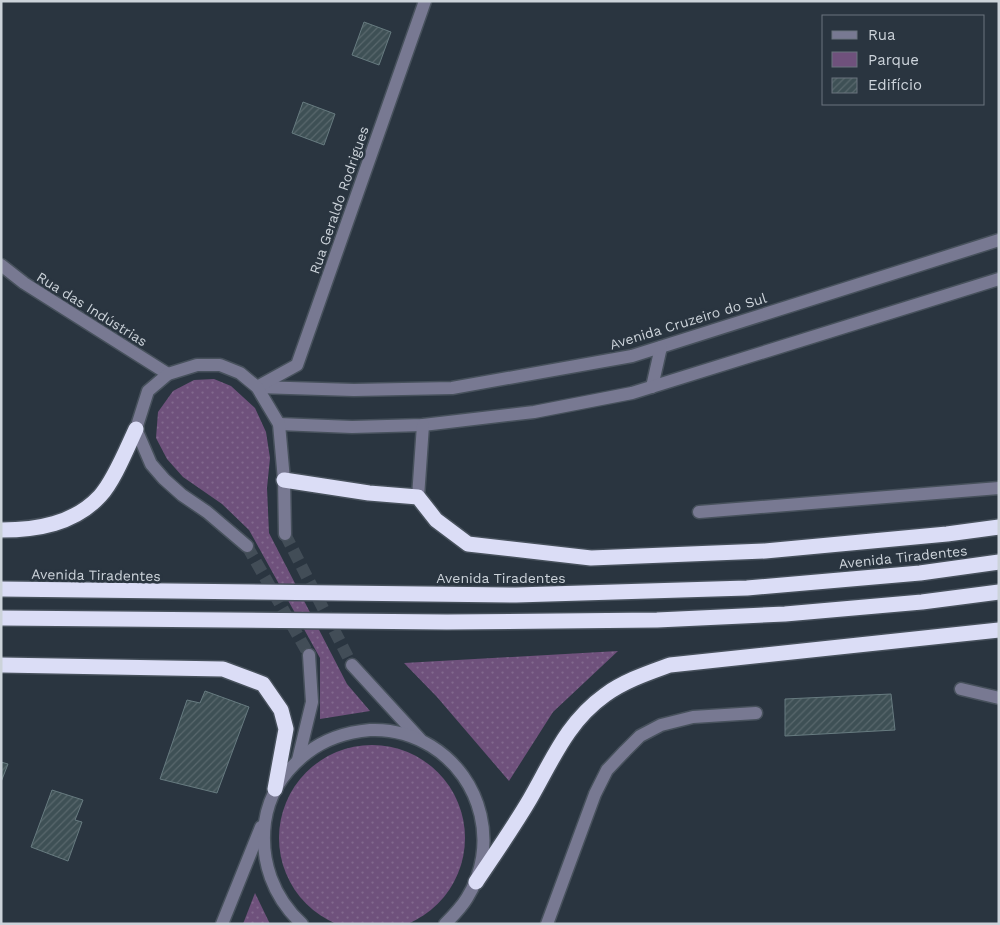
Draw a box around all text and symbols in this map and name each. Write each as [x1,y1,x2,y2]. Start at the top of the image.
legend [822,15,985,105]
text: Rua [868,26,896,44]
text: Parque [868,51,919,69]
text: Edifício [868,76,922,94]
street label: Rua Geraldo Rodrigues [306,124,372,276]
street label: Rua das Indústrias [34,269,150,349]
street label: Avenida Cruzeiro do Sul [608,289,769,353]
street label: Avenida Tiradentes [838,542,968,572]
street label: Avenida Tiradentes [31,566,161,584]
street label: Avenida Tiradentes [436,570,566,586]

